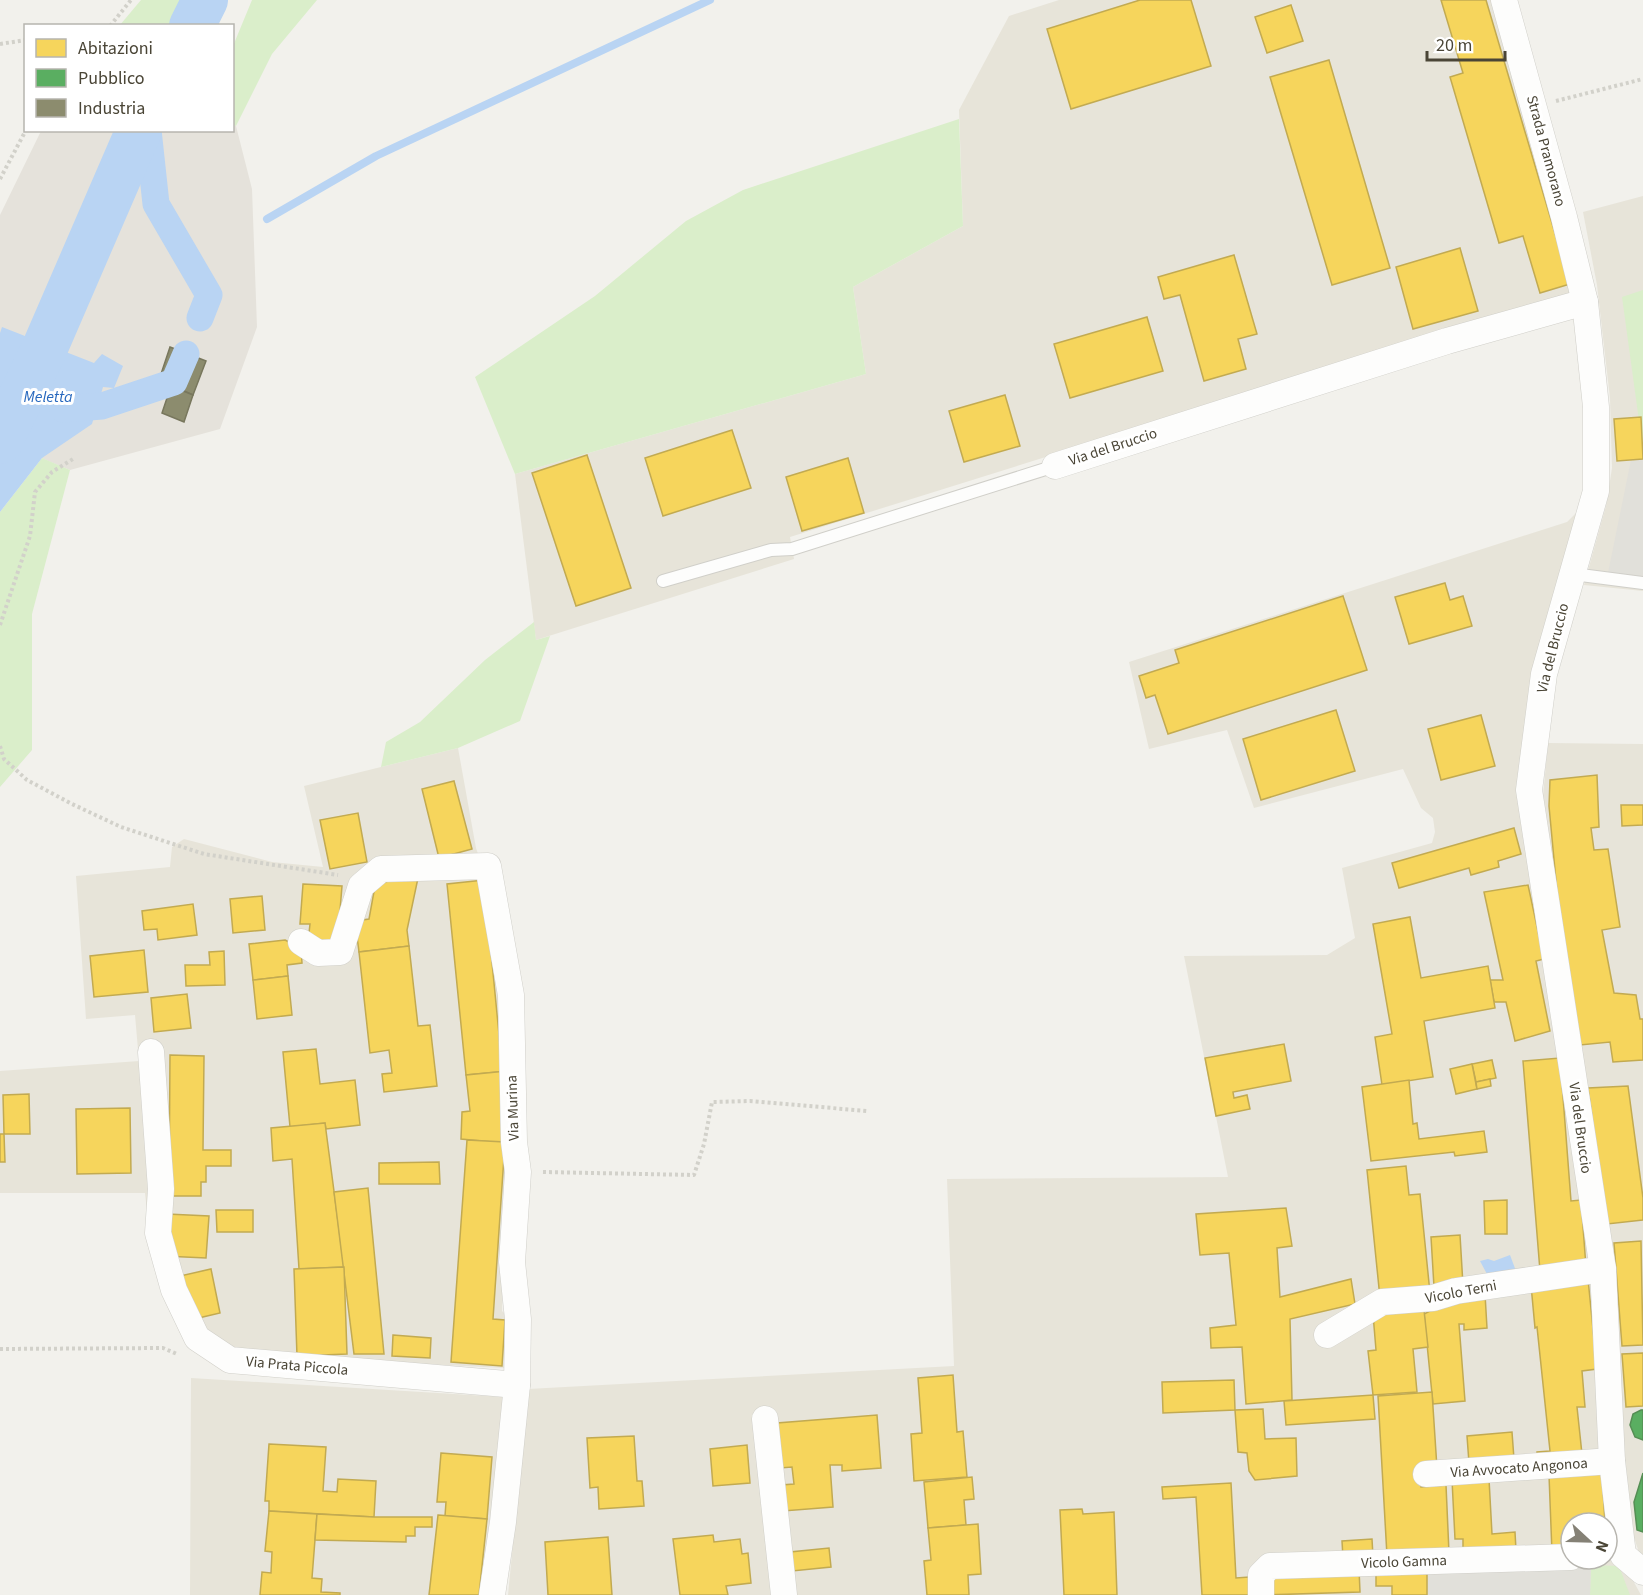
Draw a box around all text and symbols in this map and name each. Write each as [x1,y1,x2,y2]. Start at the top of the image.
legend [24,24,234,132]
scale bar [1427,24,1505,62]
text: 20 m [1436,33,1472,58]
text: Abitazioni [78,36,153,61]
text: Pubblico [78,66,145,91]
street label: Strada Pramorano [1521,93,1571,209]
text: Industria [78,96,145,121]
water label: Meletta [23,386,73,408]
street label: Via del Bruccio [1066,423,1160,471]
street label: Via del Bruccio [1532,601,1574,695]
street label: Via Murina [501,1075,525,1141]
street label: Via del Bruccio [1563,1081,1597,1175]
street label: Vicolo Terni [1423,1275,1499,1309]
street label: Via Prata Piccola [245,1351,349,1381]
street label: Via Avvocato Angonoa [1450,1453,1588,1483]
north arrow [1559,1511,1619,1571]
text: N [1590,1537,1614,1555]
street label: Vicolo Gamna [1361,1550,1447,1574]

